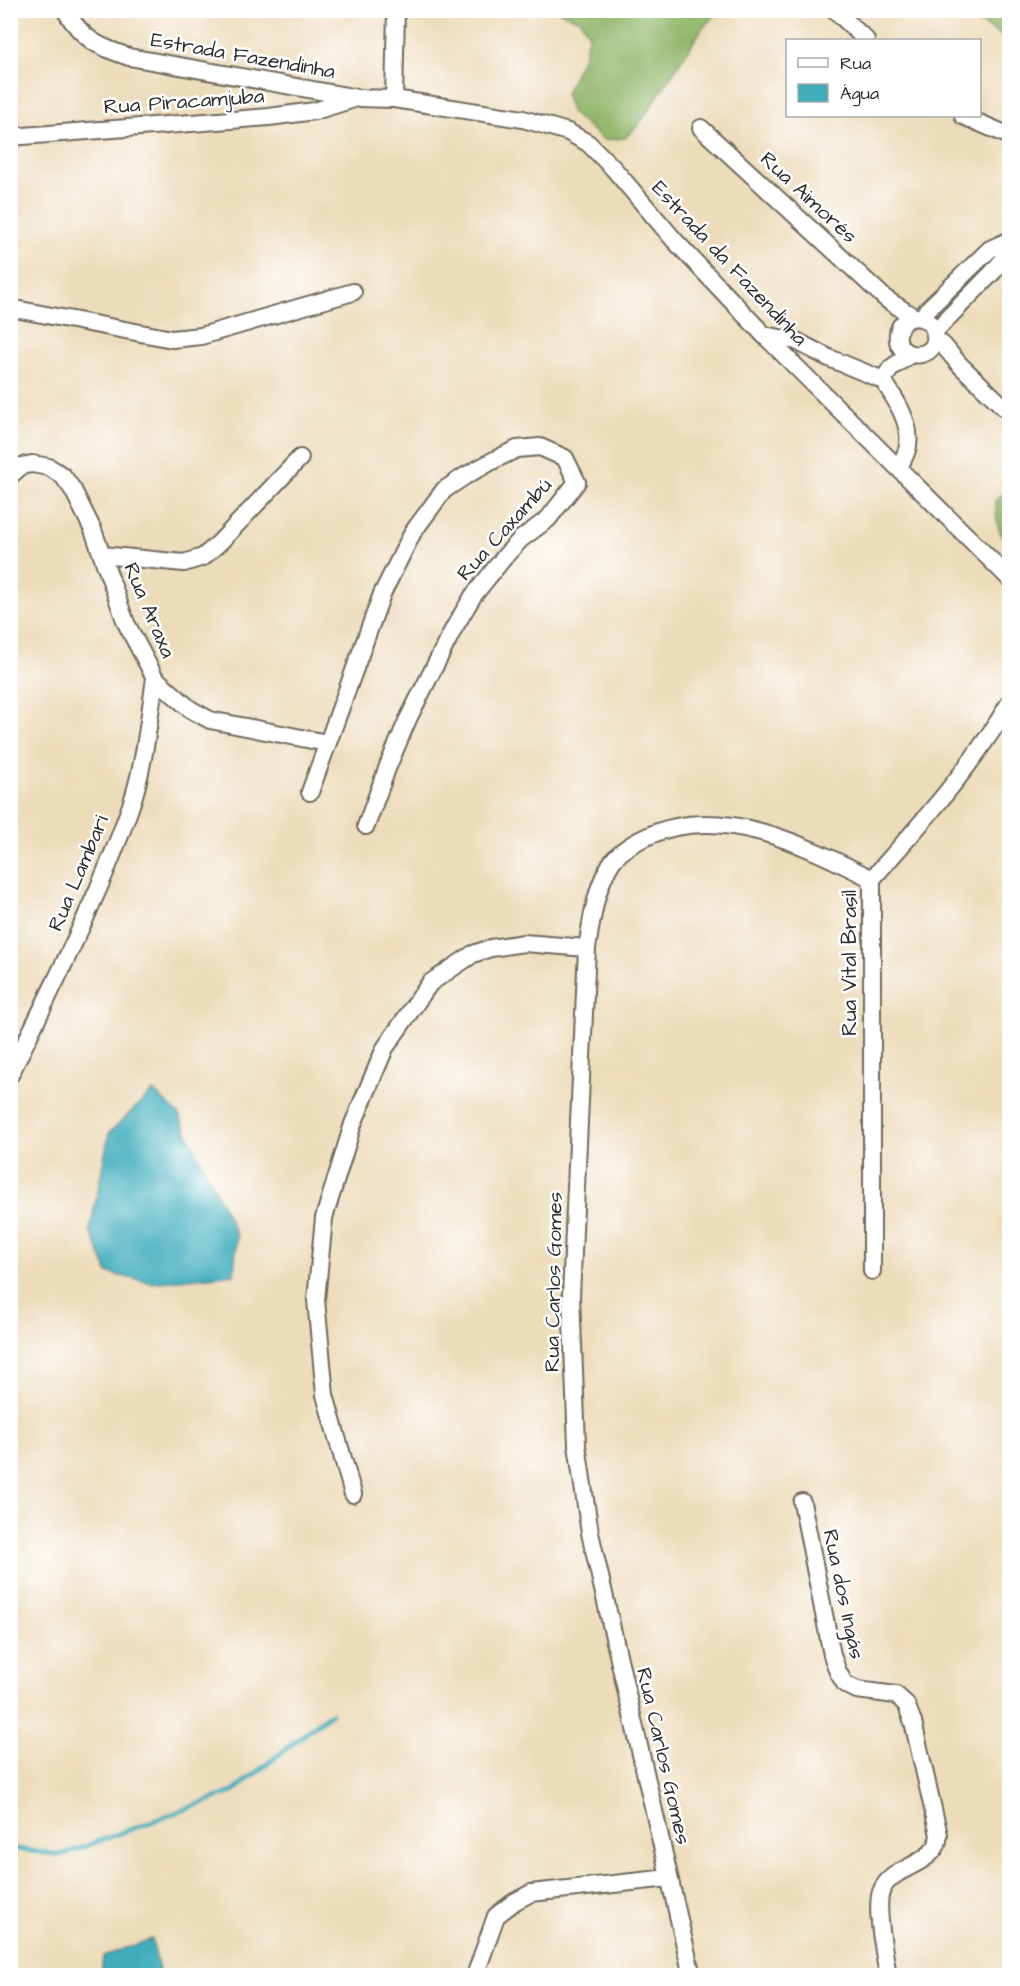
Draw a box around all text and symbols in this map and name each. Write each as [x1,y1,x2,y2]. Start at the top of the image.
street label: Estrada Fazendinha [149,25,338,86]
legend [786,39,981,117]
text: Rua [840,51,871,76]
street label: Rua Piracamjuba [103,81,266,122]
text: Água [840,81,879,107]
street label: Rua Aimorés [754,145,864,250]
street label: Estrada da Fazendinha [645,174,814,353]
street label: Rua Caxambú [450,471,559,587]
street label: Rua Araxa [116,558,183,663]
street label: Rua Lambari [41,811,116,936]
street label: Rua Vital Brasil [835,890,864,1036]
street label: Rua Carlos Gomes [537,1192,570,1373]
street label: Rua dos Ingás [814,1527,871,1662]
street label: Rua Carlos Gomes [629,1665,698,1847]

